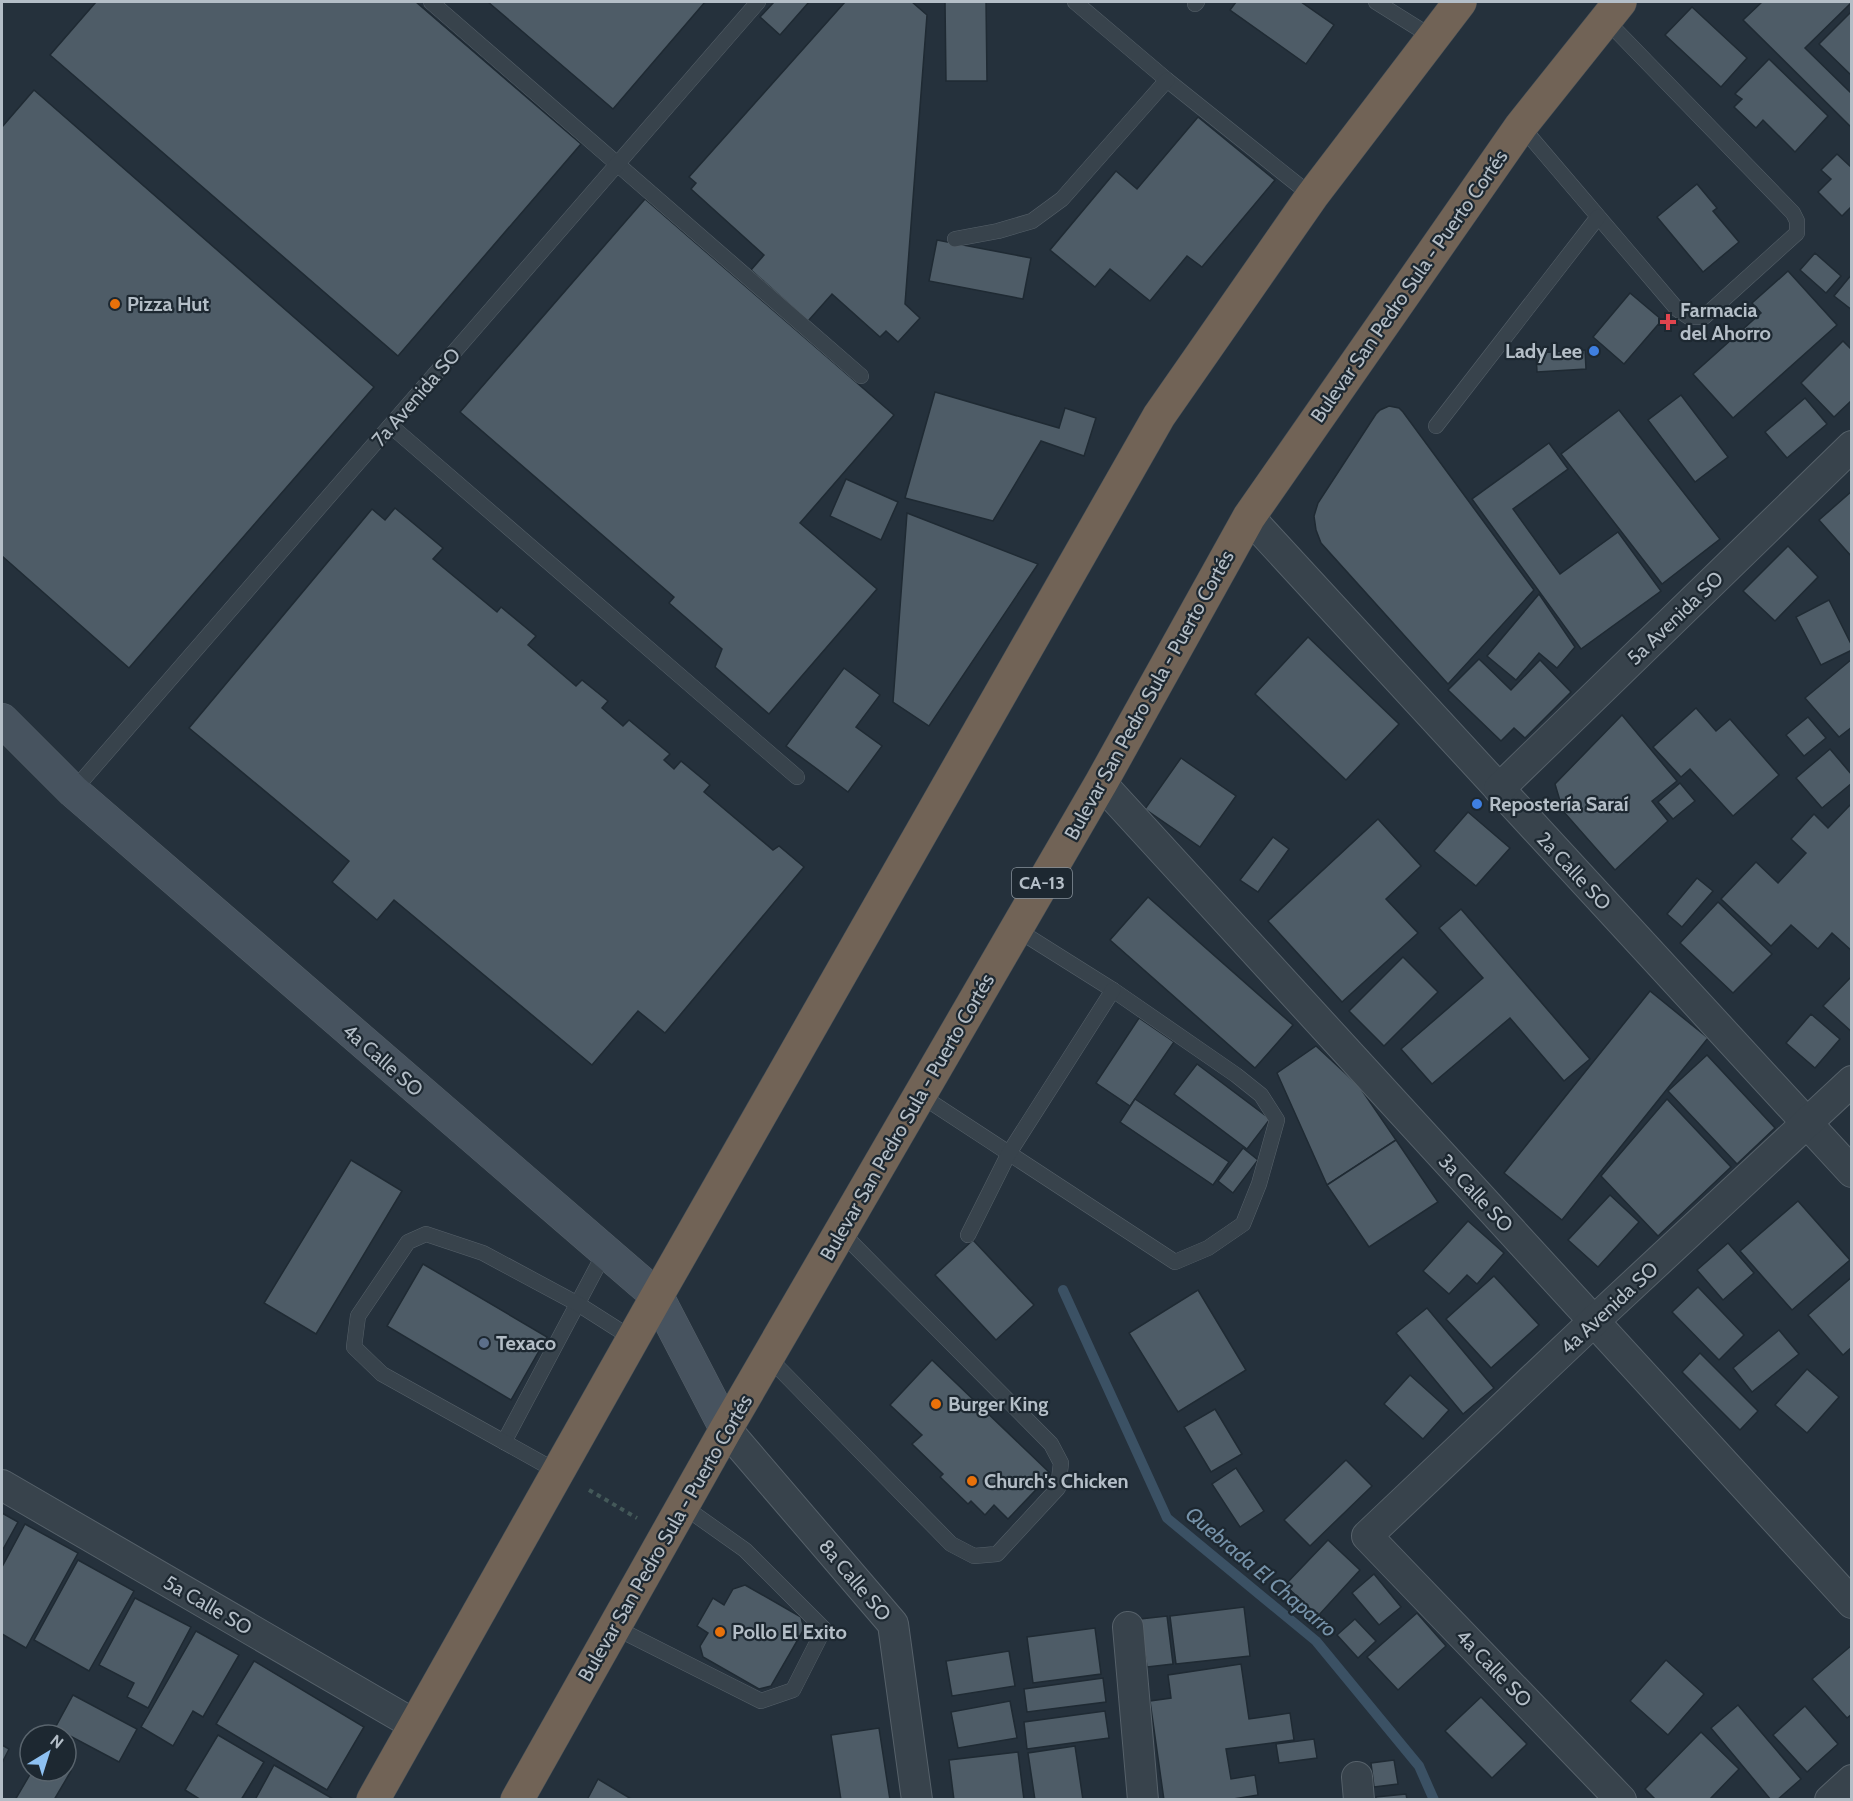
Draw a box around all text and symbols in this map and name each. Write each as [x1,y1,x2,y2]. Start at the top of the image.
street label: Bulevar San Pedro Sula - Puerto Cortés [1305,145,1513,427]
place label: Pizza Hut [127,292,209,316]
marker: Pizza Hut [108,297,122,311]
place label: Farmacia del Ahorro [1680,298,1771,345]
marker: Farmacia del Ahorro [1661,315,1675,329]
place label: Lady Lee [1505,339,1582,363]
street label: 7a Avenida SO [367,343,465,451]
marker: Lady Lee [1587,344,1601,358]
street label: Bulevar San Pedro Sula - Puerto Cortés [1059,546,1239,844]
street label: 5a Avenida SO [1622,566,1728,670]
place label: Repostería Saraí [1489,792,1629,816]
marker: Repostería Saraí [1470,797,1484,811]
street label: 2a Calle SO [1532,827,1616,915]
road number: CA-13 [1012,868,1072,898]
street label: Bulevar San Pedro Sula - Puerto Cortés [815,969,999,1265]
street label: 4a Calle SO [338,1019,428,1101]
street label: 3a Calle SO [1434,1149,1518,1237]
street label: 4a Avenida SO [1555,1257,1663,1359]
place label: Texaco [496,1331,556,1355]
marker: Texaco [477,1336,491,1350]
street label: Bulevar San Pedro Sula - Puerto Cortés [573,1390,757,1686]
place label: Burger King [948,1392,1048,1416]
marker: Burger King [929,1397,943,1411]
place label: Church's Chicken [984,1469,1128,1493]
marker: Church's Chicken [965,1474,979,1488]
water label: Quebrada El Chaparro [1181,1501,1342,1642]
street label: 8a Calle SO [814,1534,896,1626]
street label: 5a Calle SO [160,1570,256,1640]
place label: Pollo El Exito [732,1620,847,1644]
street label: 4a Calle SO [1451,1624,1537,1712]
marker: Pollo El Exito [713,1625,727,1639]
north arrow [18,1723,78,1783]
text: N [47,1731,67,1753]

